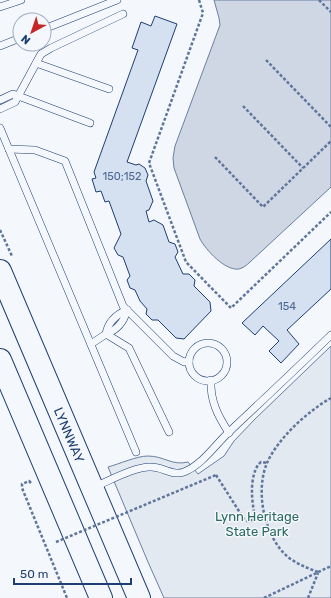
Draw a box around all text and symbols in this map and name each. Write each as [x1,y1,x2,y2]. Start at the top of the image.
north arrow [12,12,52,52]
text: N [19,32,33,47]
house number: 150;152 [103,170,141,183]
house number: 154 [278,300,296,313]
street label: LYNNWAY [51,405,88,465]
park label: Lynn Heritage State Park [215,509,299,539]
scale bar [14,560,131,586]
text: 50 m [20,567,48,581]

